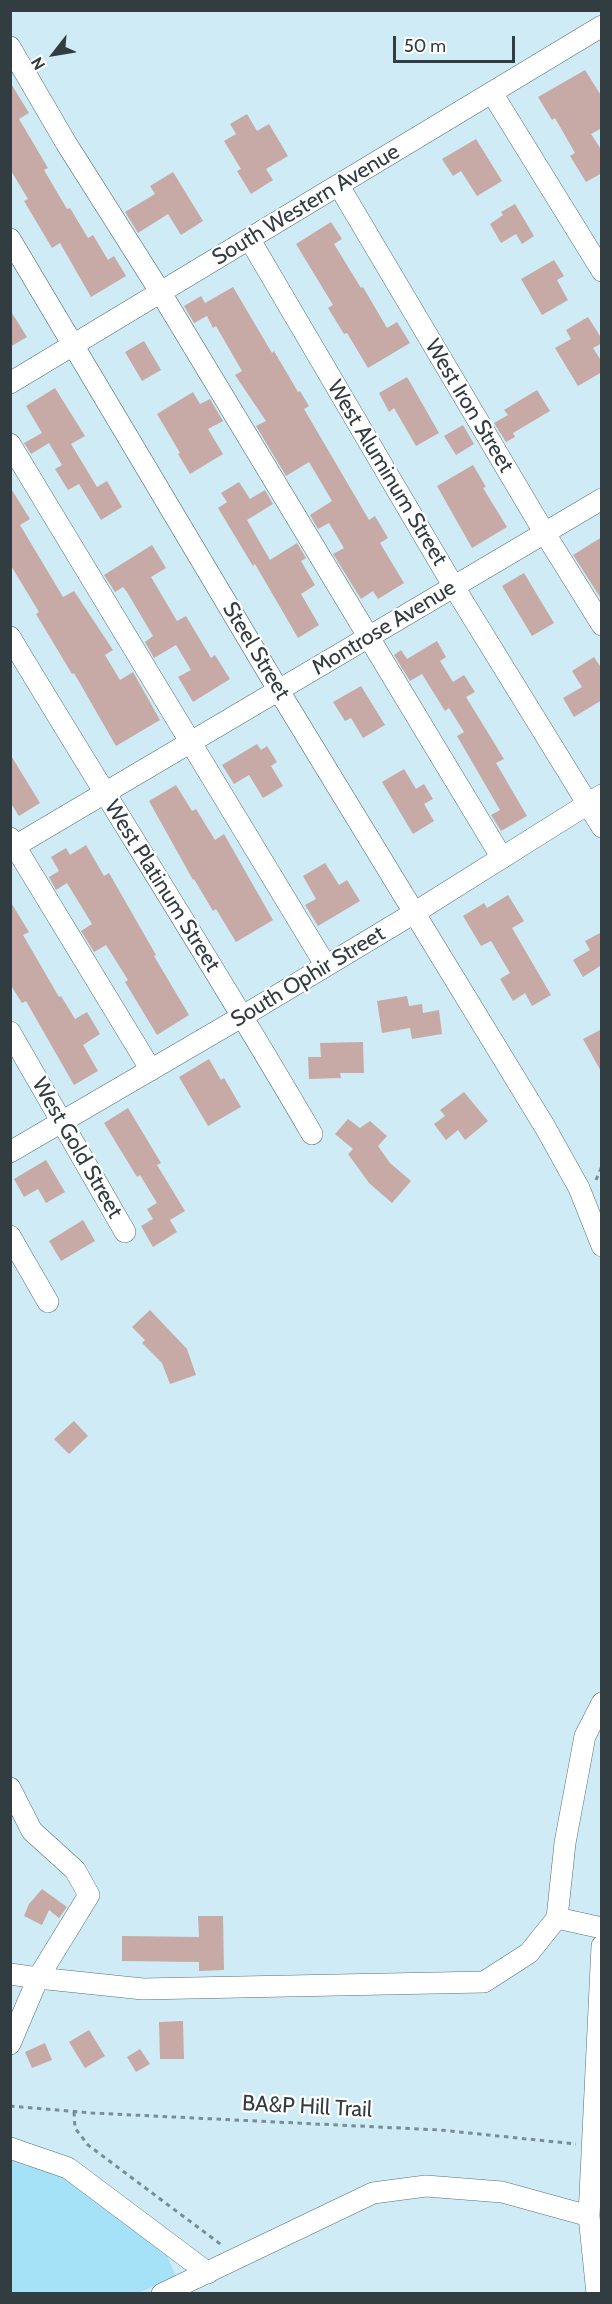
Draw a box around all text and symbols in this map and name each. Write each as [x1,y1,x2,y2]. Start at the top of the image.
north arrow [24,24,84,84]
scale bar [396,24,518,62]
text: 50 m [404,35,446,57]
text: N [27,54,49,73]
street label: South Western Avenue [208,139,404,271]
street label: West Iron Street [419,335,519,477]
street label: West Aluminum Street [321,376,453,570]
street label: Montrose Avenue [307,575,461,681]
street label: Steel Street [217,597,295,705]
street label: West Platinum Street [99,795,225,977]
street label: South Ophir Street [226,921,390,1033]
street label: West Gold Street [26,1073,128,1223]
street label: BA&P Hill Trail [241,2090,373,2124]

